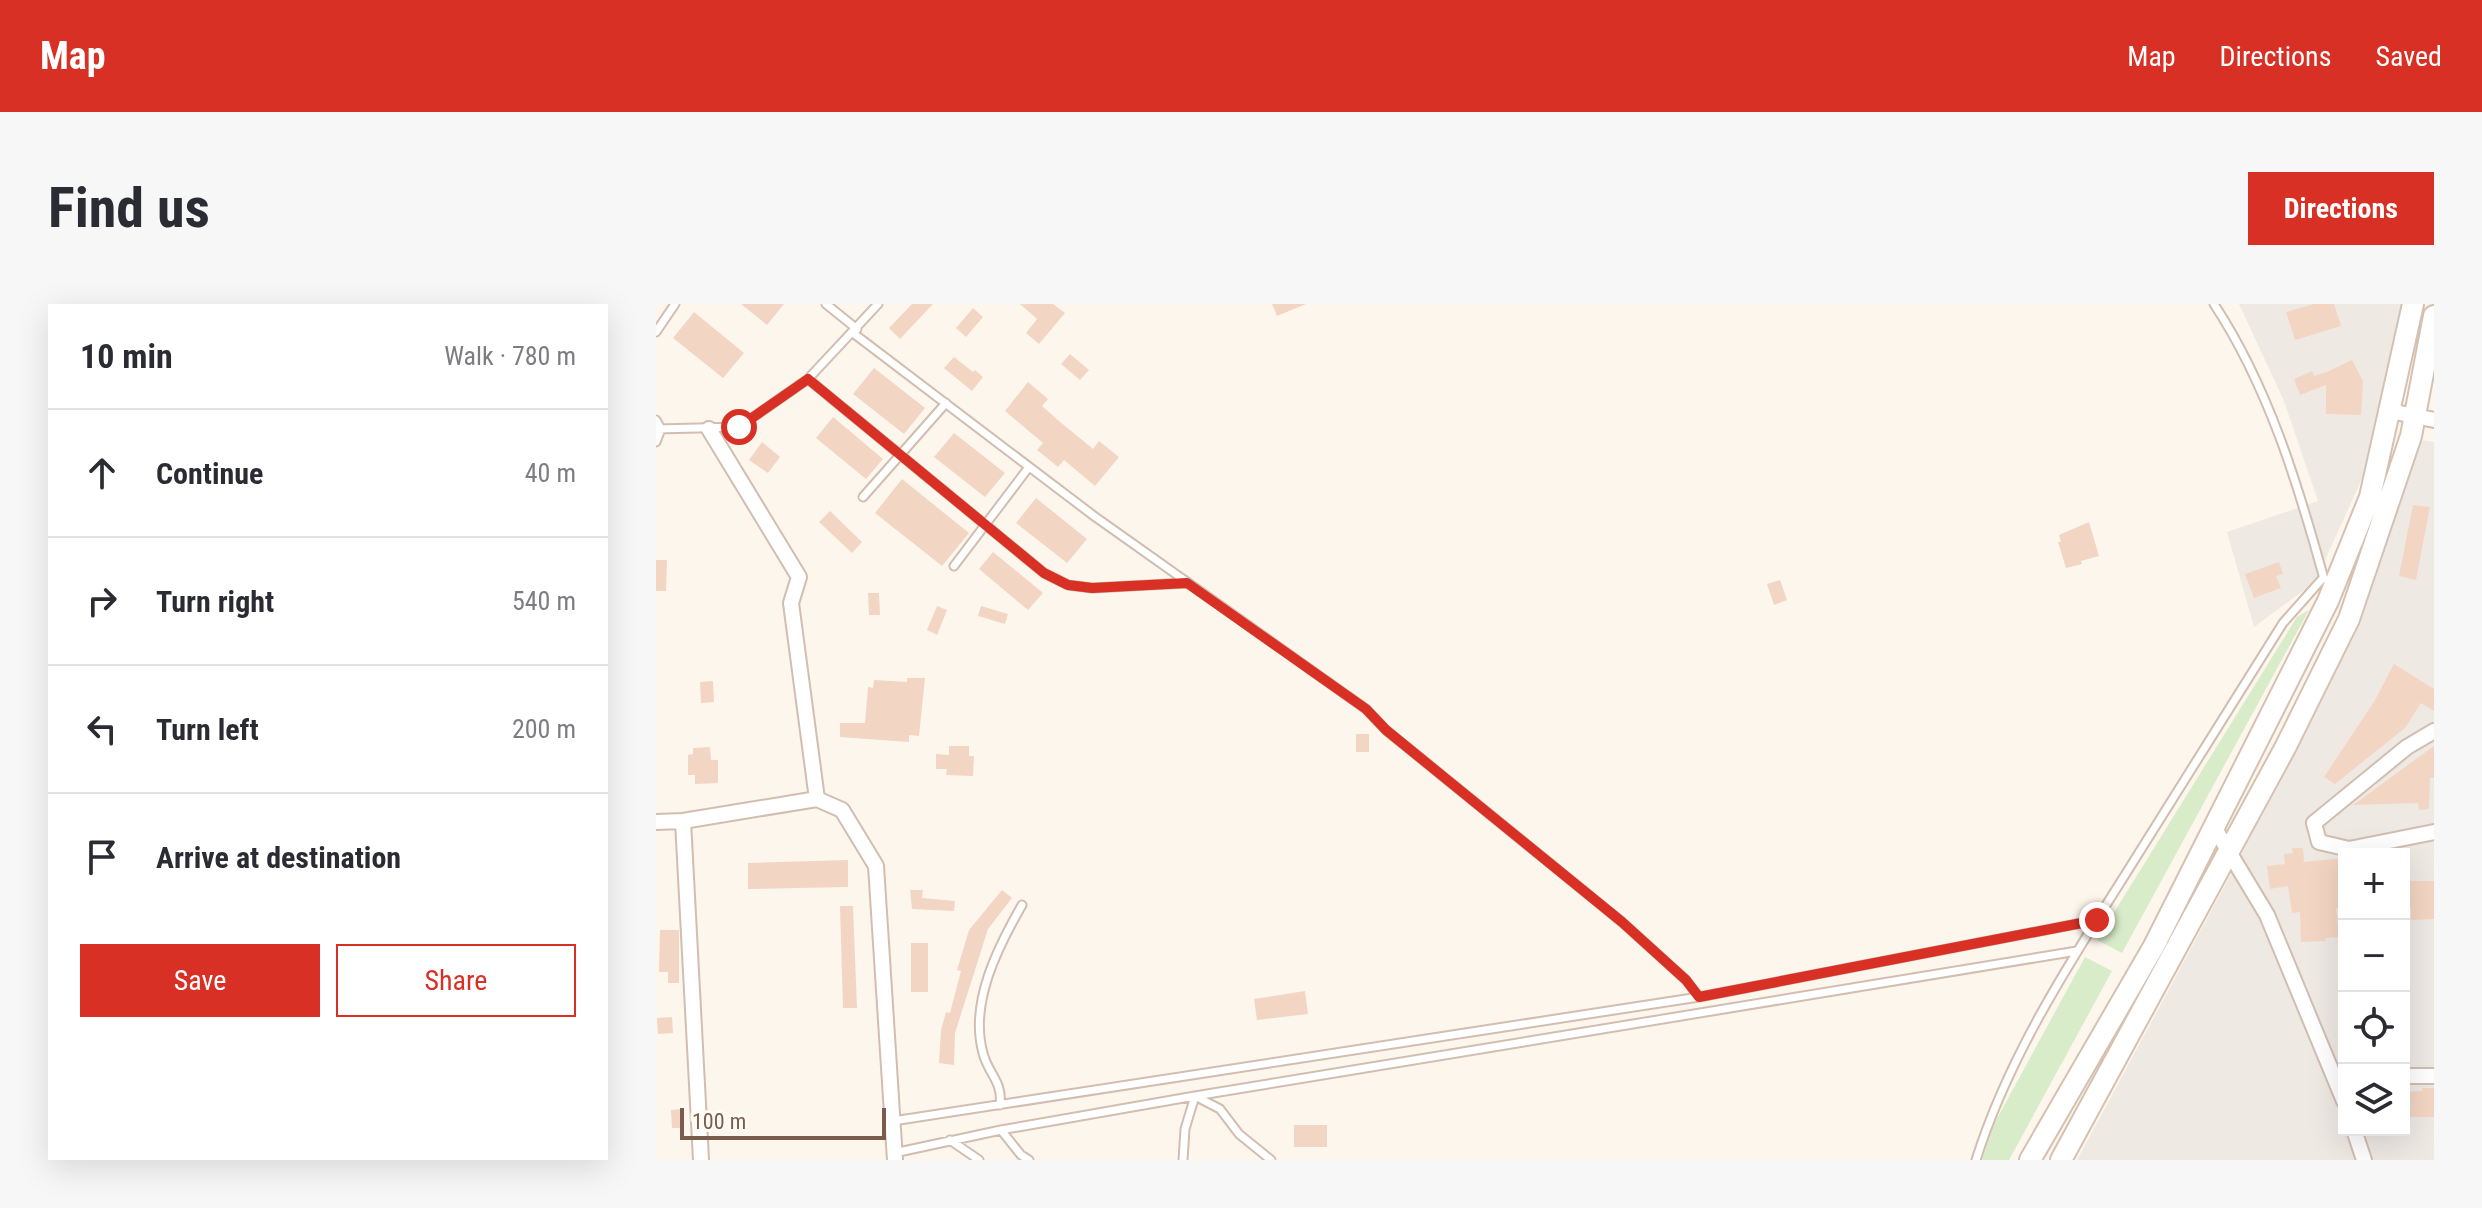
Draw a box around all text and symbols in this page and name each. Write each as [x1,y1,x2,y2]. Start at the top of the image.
text: Map [40,34,106,78]
text: Map [2127,40,2176,73]
text: Directions [2220,40,2331,73]
text: Saved [2375,40,2442,73]
button: Directions [2248,172,2434,245]
text: Find us [48,175,210,241]
text: 10 min [80,336,173,376]
text: Walk · 780 m [444,341,576,371]
route start [721,409,757,445]
icon: ahead [80,451,124,495]
text: Continue [156,456,263,491]
text: 40 m [525,458,576,488]
icon: right [80,579,124,623]
text: Turn right [156,584,274,619]
text: 540 m [512,586,576,616]
icon: left [80,707,124,751]
text: Turn left [156,712,259,747]
text: 200 m [512,714,576,744]
icon: arrive [80,835,124,879]
text: Arrive at destination [156,840,401,875]
map controls [2338,848,2410,1136]
button: + [2338,848,2410,920]
route end [2079,902,2115,938]
button: − [2338,920,2410,992]
button: Save [80,944,320,1017]
button: Share [336,944,576,1017]
button: locate [2338,992,2410,1064]
button: layers [2338,1064,2410,1136]
scale bar [680,1104,886,1140]
text: 100 m [692,1109,746,1134]

